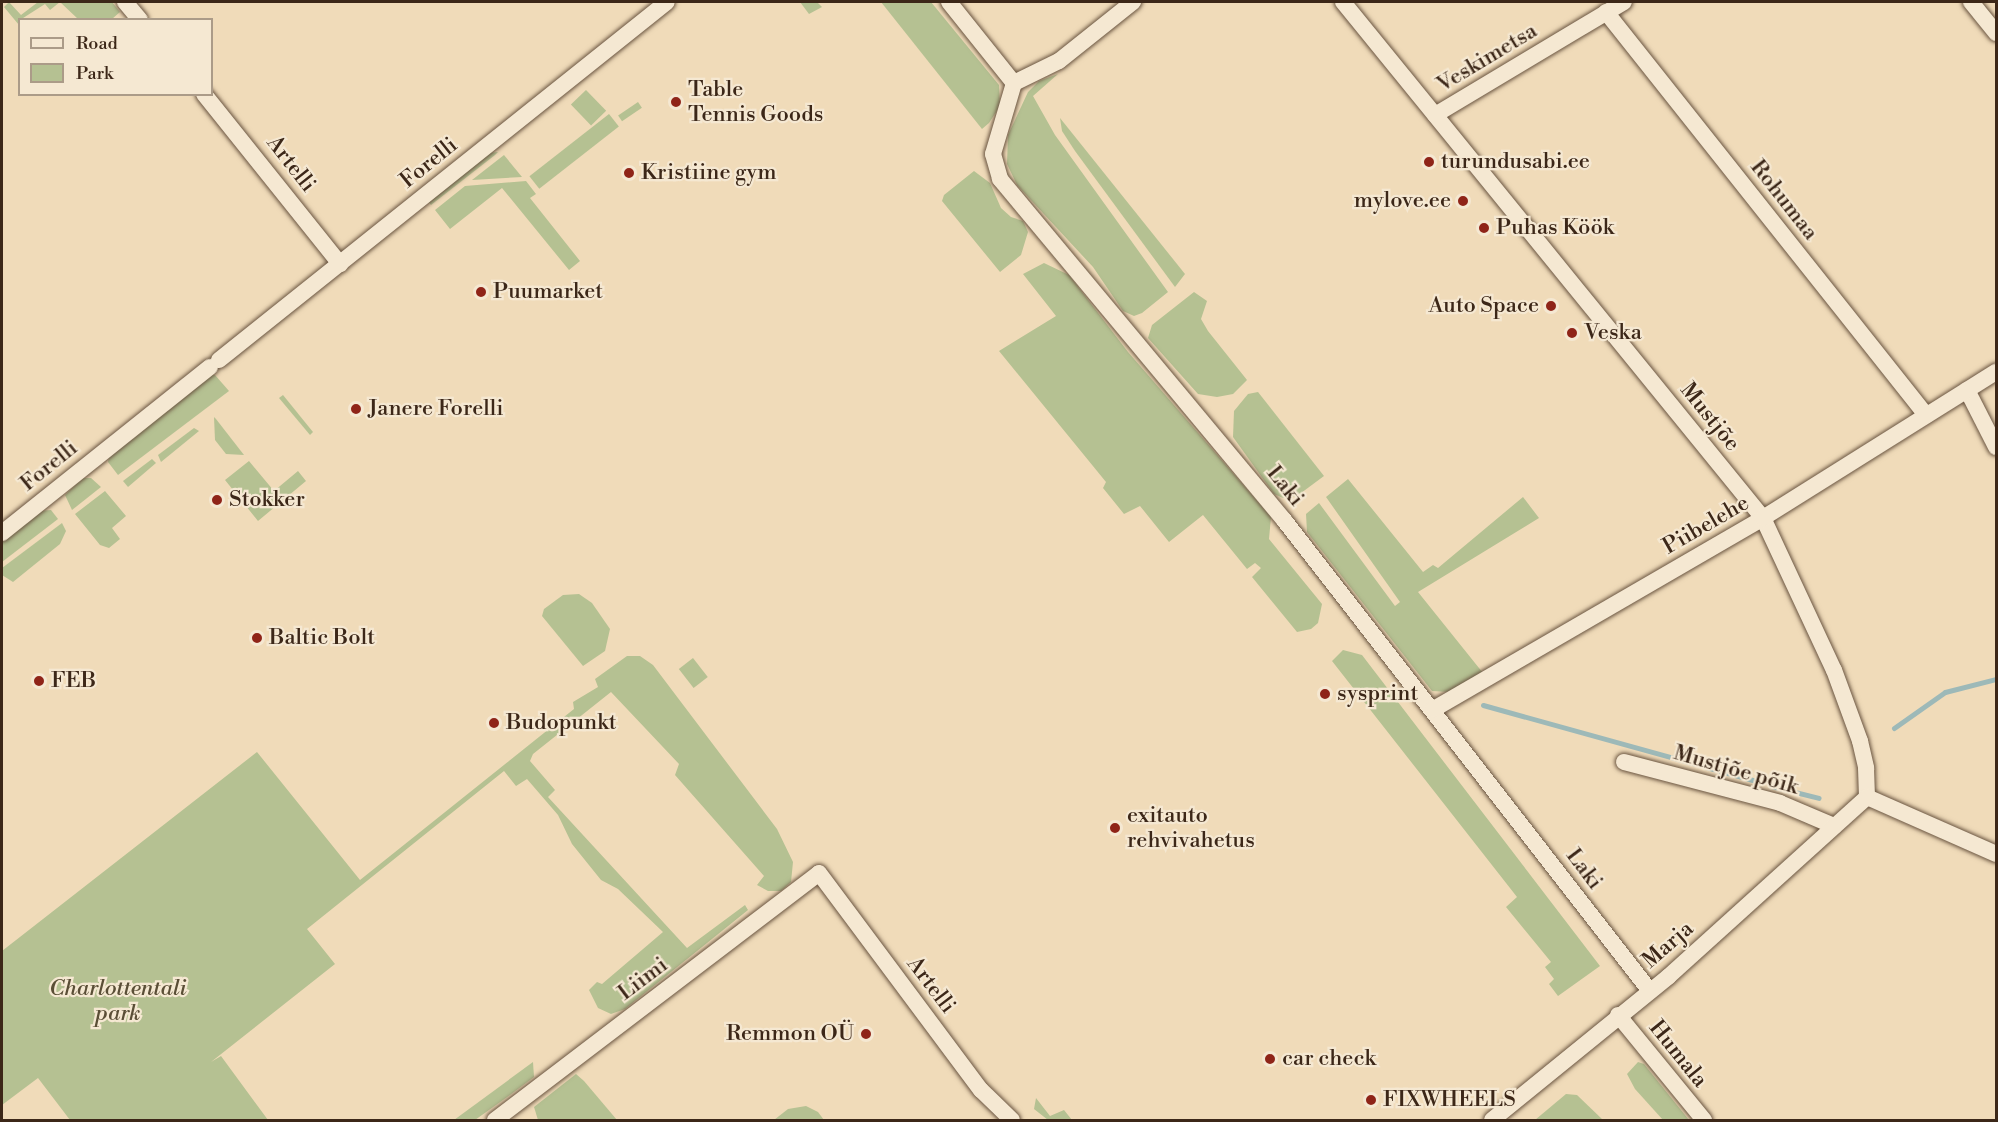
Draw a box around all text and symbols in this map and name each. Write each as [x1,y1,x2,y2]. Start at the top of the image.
legend [18,18,213,96]
street label: Veskimetsa [1432,18,1542,98]
text: Road [76,32,118,55]
text: Park [76,62,113,85]
place label: Table Tennis Goods [688,76,823,128]
marker: Table Tennis Goods [669,95,683,109]
street label: Artelli [261,131,321,197]
street label: Forelli [395,132,463,194]
place label: turundusabi.ee [1441,149,1590,175]
marker: turundusabi.ee [1422,155,1436,169]
street label: Rohumaa [1744,155,1824,245]
place label: Kristiine gym [641,160,776,186]
marker: Kristiine gym [622,166,636,180]
place label: mylove.ee [1354,188,1451,214]
marker: mylove.ee [1456,194,1470,208]
place label: Puhas Köök [1496,215,1614,241]
marker: Puhas Köök [1477,221,1491,235]
place label: Puumarket [493,279,603,305]
marker: Puumarket [474,285,488,299]
place label: Auto Space [1428,293,1539,319]
marker: Auto Space [1544,299,1558,313]
place label: Veska [1584,320,1642,346]
marker: Veska [1565,326,1579,340]
street label: Mustjõe [1674,377,1746,457]
place label: Janere Forelli [368,396,504,422]
marker: Janere Forelli [349,402,363,416]
street label: Forelli [15,435,83,497]
street label: Laki [1261,460,1309,512]
place label: Stokker [229,487,305,513]
street label: Piibelehe [1658,490,1754,560]
marker: Stokker [210,493,224,507]
place label: Baltic Bolt [269,625,375,651]
marker: Baltic Bolt [250,631,264,645]
place label: FEB [51,668,96,694]
marker: FEB [32,674,46,688]
place label: sysprint [1337,681,1418,707]
marker: sysprint [1318,687,1332,701]
place label: Budopunkt [506,710,617,736]
marker: Budopunkt [487,716,501,730]
street label: Mustjõe põik [1671,740,1801,800]
place label: exitauto rehvivahetus [1127,802,1255,854]
marker: exitauto rehvivahetus [1108,821,1122,835]
street label: Laki [1560,843,1608,895]
street label: Marja [1637,916,1699,974]
street label: Artelli [901,951,961,1019]
street label: Liimi [613,952,673,1006]
park label: Charlottentali park [49,975,187,1026]
street label: Humala [1643,1015,1713,1093]
place label: Remmon OÜ [726,1021,854,1047]
marker: Remmon OÜ [859,1027,873,1041]
place label: car check [1282,1046,1376,1072]
marker: car check [1263,1052,1277,1066]
place label: FIXWHEELS [1383,1087,1516,1113]
marker: FIXWHEELS [1364,1093,1378,1107]

